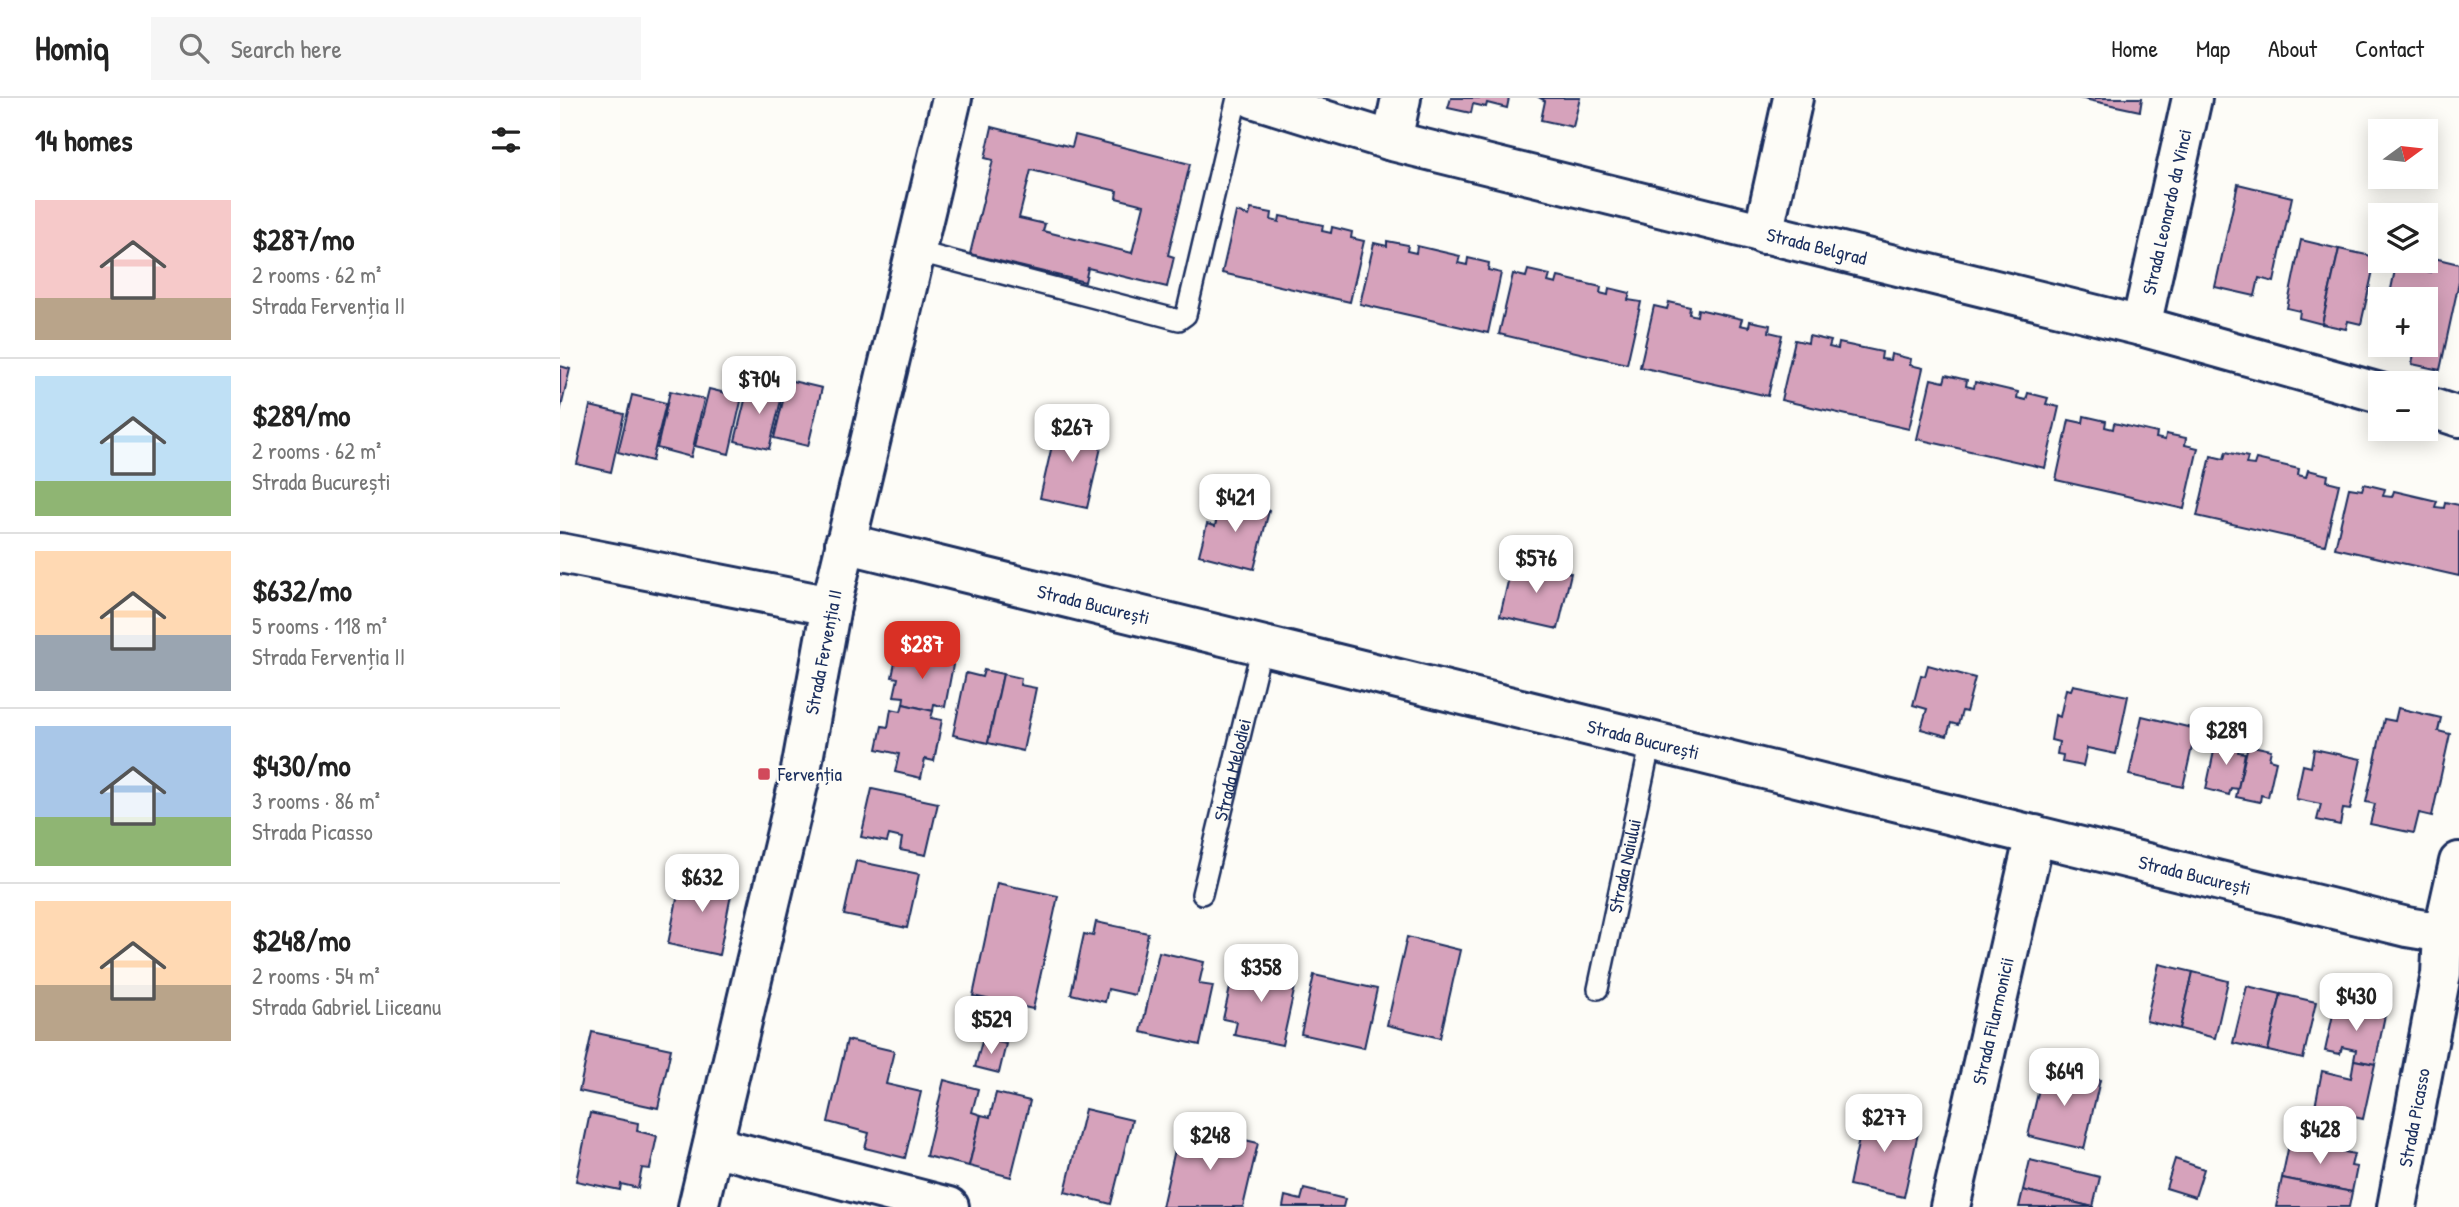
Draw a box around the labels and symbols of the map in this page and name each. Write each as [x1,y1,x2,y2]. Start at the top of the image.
north arrow [2368,119,2438,189]
street label: Strada Leonardo da Vinci [2135,127,2198,297]
street label: Strada Belgrad [1764,221,1870,271]
pin: $704 [718,356,800,416]
pin: $267 [1031,404,1113,464]
pin: $421 [1194,474,1276,534]
pin: $576 [1495,536,1577,595]
street label: Strada București [1035,578,1152,630]
street label: Strada Fervenția II [798,587,848,717]
pin: $287 [881,622,963,681]
pin: $289 [2185,708,2267,767]
street label: Strada București [1584,713,1702,766]
street label: Strada Melodiei [1207,716,1257,823]
place label: Fervenția [777,761,843,787]
marker: Fervenția [756,766,772,782]
street label: Strada Naiului [1602,816,1647,915]
street label: Strada București [2136,849,2254,901]
pin: $632 [661,854,743,914]
pin: $358 [1220,944,1302,1004]
street label: Strada Filarmonicii [1965,955,2020,1087]
pin: $430 [2315,974,2397,1033]
pin: $529 [950,996,1032,1056]
pin: $649 [2023,1048,2105,1108]
street label: Strada Picasso [2392,1066,2436,1169]
pin: $277 [1843,1094,1925,1154]
pin: $428 [2279,1107,2361,1166]
pin: $248 [1169,1112,1251,1172]

